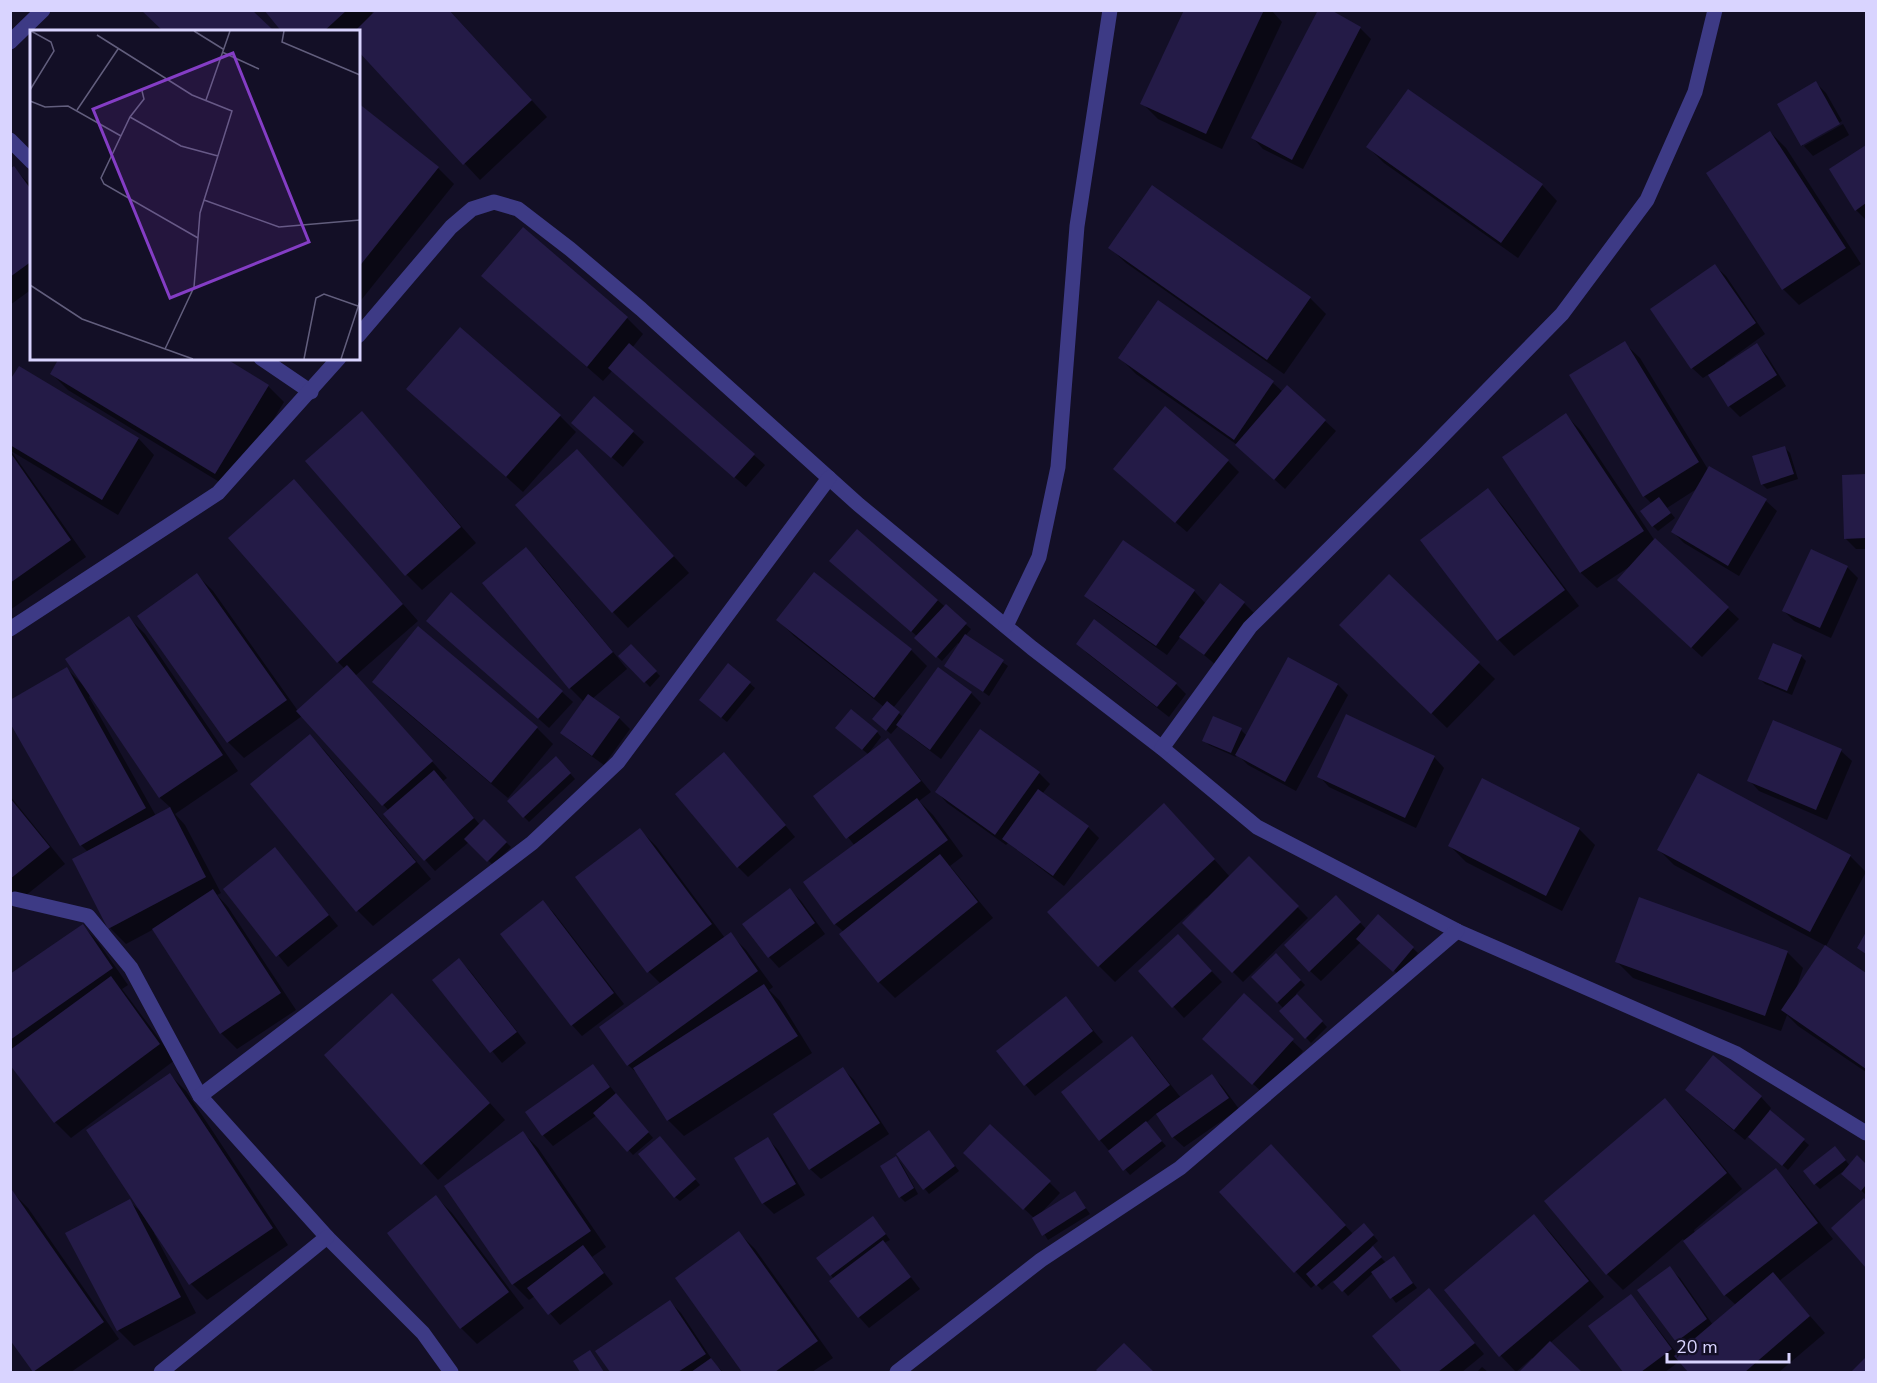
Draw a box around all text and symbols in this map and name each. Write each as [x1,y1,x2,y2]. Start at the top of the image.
inset map [30,30,360,360]
scale bar [1667,1326,1788,1364]
text: 20 m [1676,1335,1718,1359]

